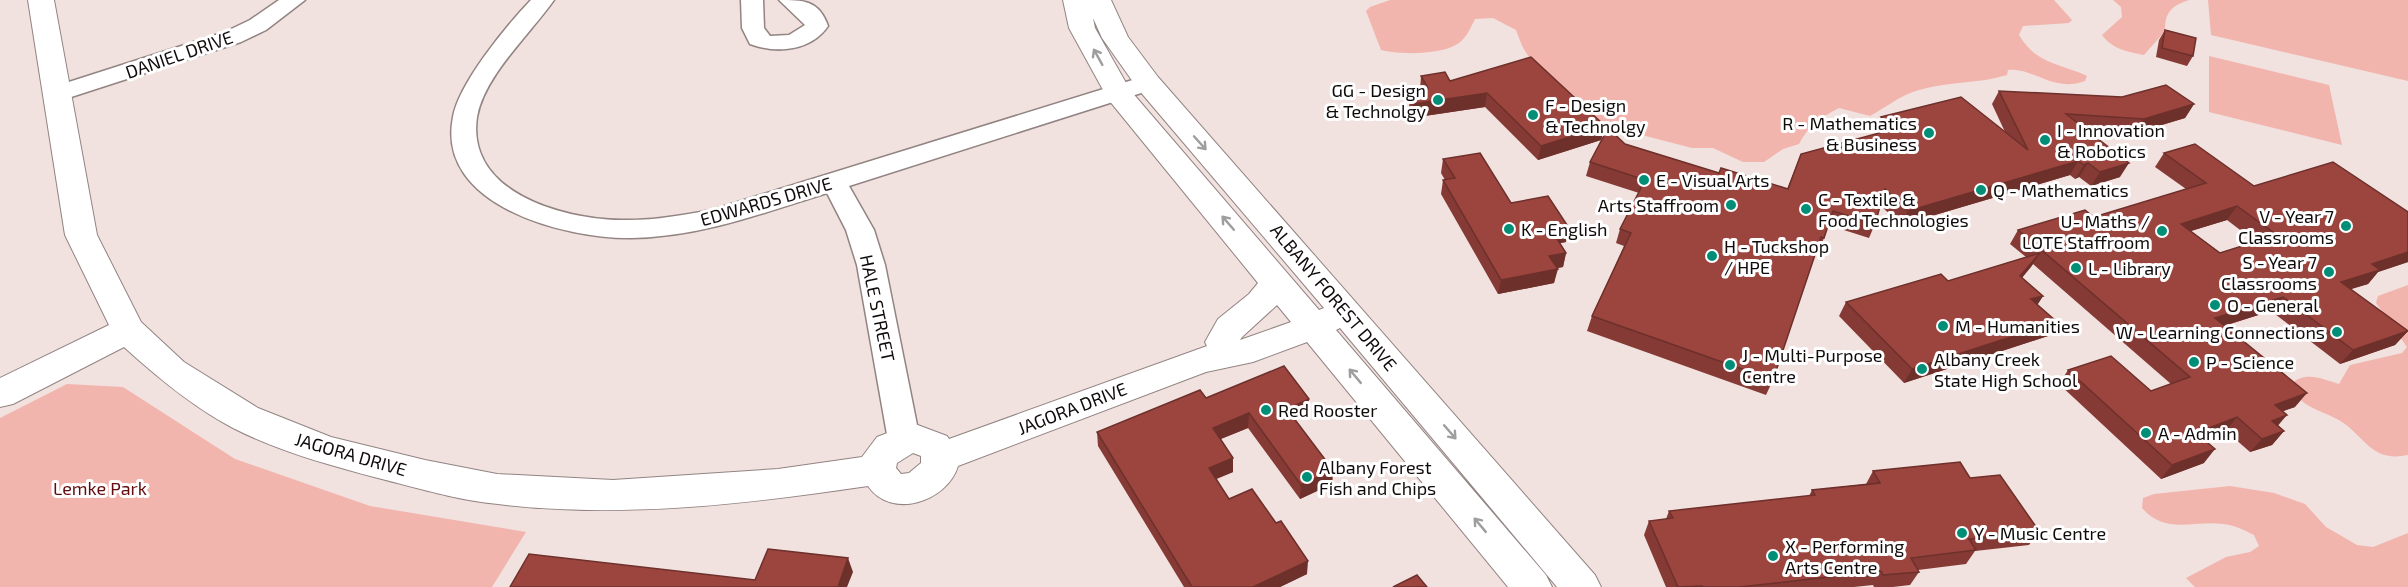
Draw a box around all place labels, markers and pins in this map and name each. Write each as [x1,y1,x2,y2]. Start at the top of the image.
place label: GG - Design & Technolgy [1326,79,1426,122]
marker: GG - Design & Technolgy [1431,93,1445,107]
place label: F - Design & Technolgy [1545,94,1646,137]
marker: F - Design & Technolgy [1526,108,1540,122]
place label: R - Mathematics & Business [1782,112,1917,155]
place label: I - Innovation & Robotics [2057,119,2165,162]
marker: R - Mathematics & Business [1922,126,1936,140]
marker: I - Innovation & Robotics [2038,133,2052,147]
place label: E - Visual Arts [1656,169,1769,191]
marker: E - Visual Arts [1637,173,1651,187]
place label: Q - Mathematics [1993,179,2129,201]
marker: Q - Mathematics [1974,183,1988,197]
place label: C - Textile & Food Technologies [1818,188,1969,231]
place label: Arts Staffroom [1598,194,1719,216]
marker: Arts Staffroom [1724,198,1738,212]
marker: C - Textile & Food Technologies [1799,202,1813,216]
place label: V - Year 7 Classrooms [2238,205,2334,248]
place label: U- Maths / LOTE Staffroom [2022,210,2150,253]
place label: K - English [1521,218,1608,240]
marker: V - Year 7 Classrooms [2339,219,2353,233]
marker: K - English [1502,222,1516,236]
marker: U- Maths / LOTE Staffroom [2155,224,2169,238]
place label: H - Tuckshop / HPE [1724,235,1829,278]
marker: H - Tuckshop / HPE [1705,249,1719,263]
place label: S - Year 7 Classrooms [2221,251,2317,294]
place label: L - Library [2088,257,2171,279]
marker: L - Library [2069,261,2083,275]
marker: S - Year 7 Classrooms [2322,265,2336,279]
place label: O - General [2227,294,2319,316]
marker: O - General [2208,298,2222,312]
place label: M - Humanities [1955,315,2080,337]
marker: M - Humanities [1936,319,1950,333]
place label: W - Learning Connections [2116,321,2325,343]
marker: W - Learning Connections [2330,325,2344,339]
place label: J - Multi-Purpose Centre [1742,344,1882,387]
place label: Albany Creek State High School [1934,348,2078,391]
place label: P - Science [2206,351,2294,373]
marker: P - Science [2187,355,2201,369]
marker: J - Multi-Purpose Centre [1723,358,1737,372]
marker: Albany Creek State High School [1915,362,1929,376]
place label: Red Rooster [1278,399,1377,421]
marker: Red Rooster [1259,403,1273,417]
place label: A - Admin [2158,422,2237,444]
marker: A - Admin [2139,426,2153,440]
place label: Albany Forest Fish and Chips [1319,456,1436,499]
marker: Albany Forest Fish and Chips [1300,470,1314,484]
place label: Y - Music Centre [1974,522,2106,544]
marker: Y - Music Centre [1955,526,1969,540]
place label: X - Performing Arts Centre [1785,535,1904,578]
marker: X - Performing Arts Centre [1766,549,1780,563]

